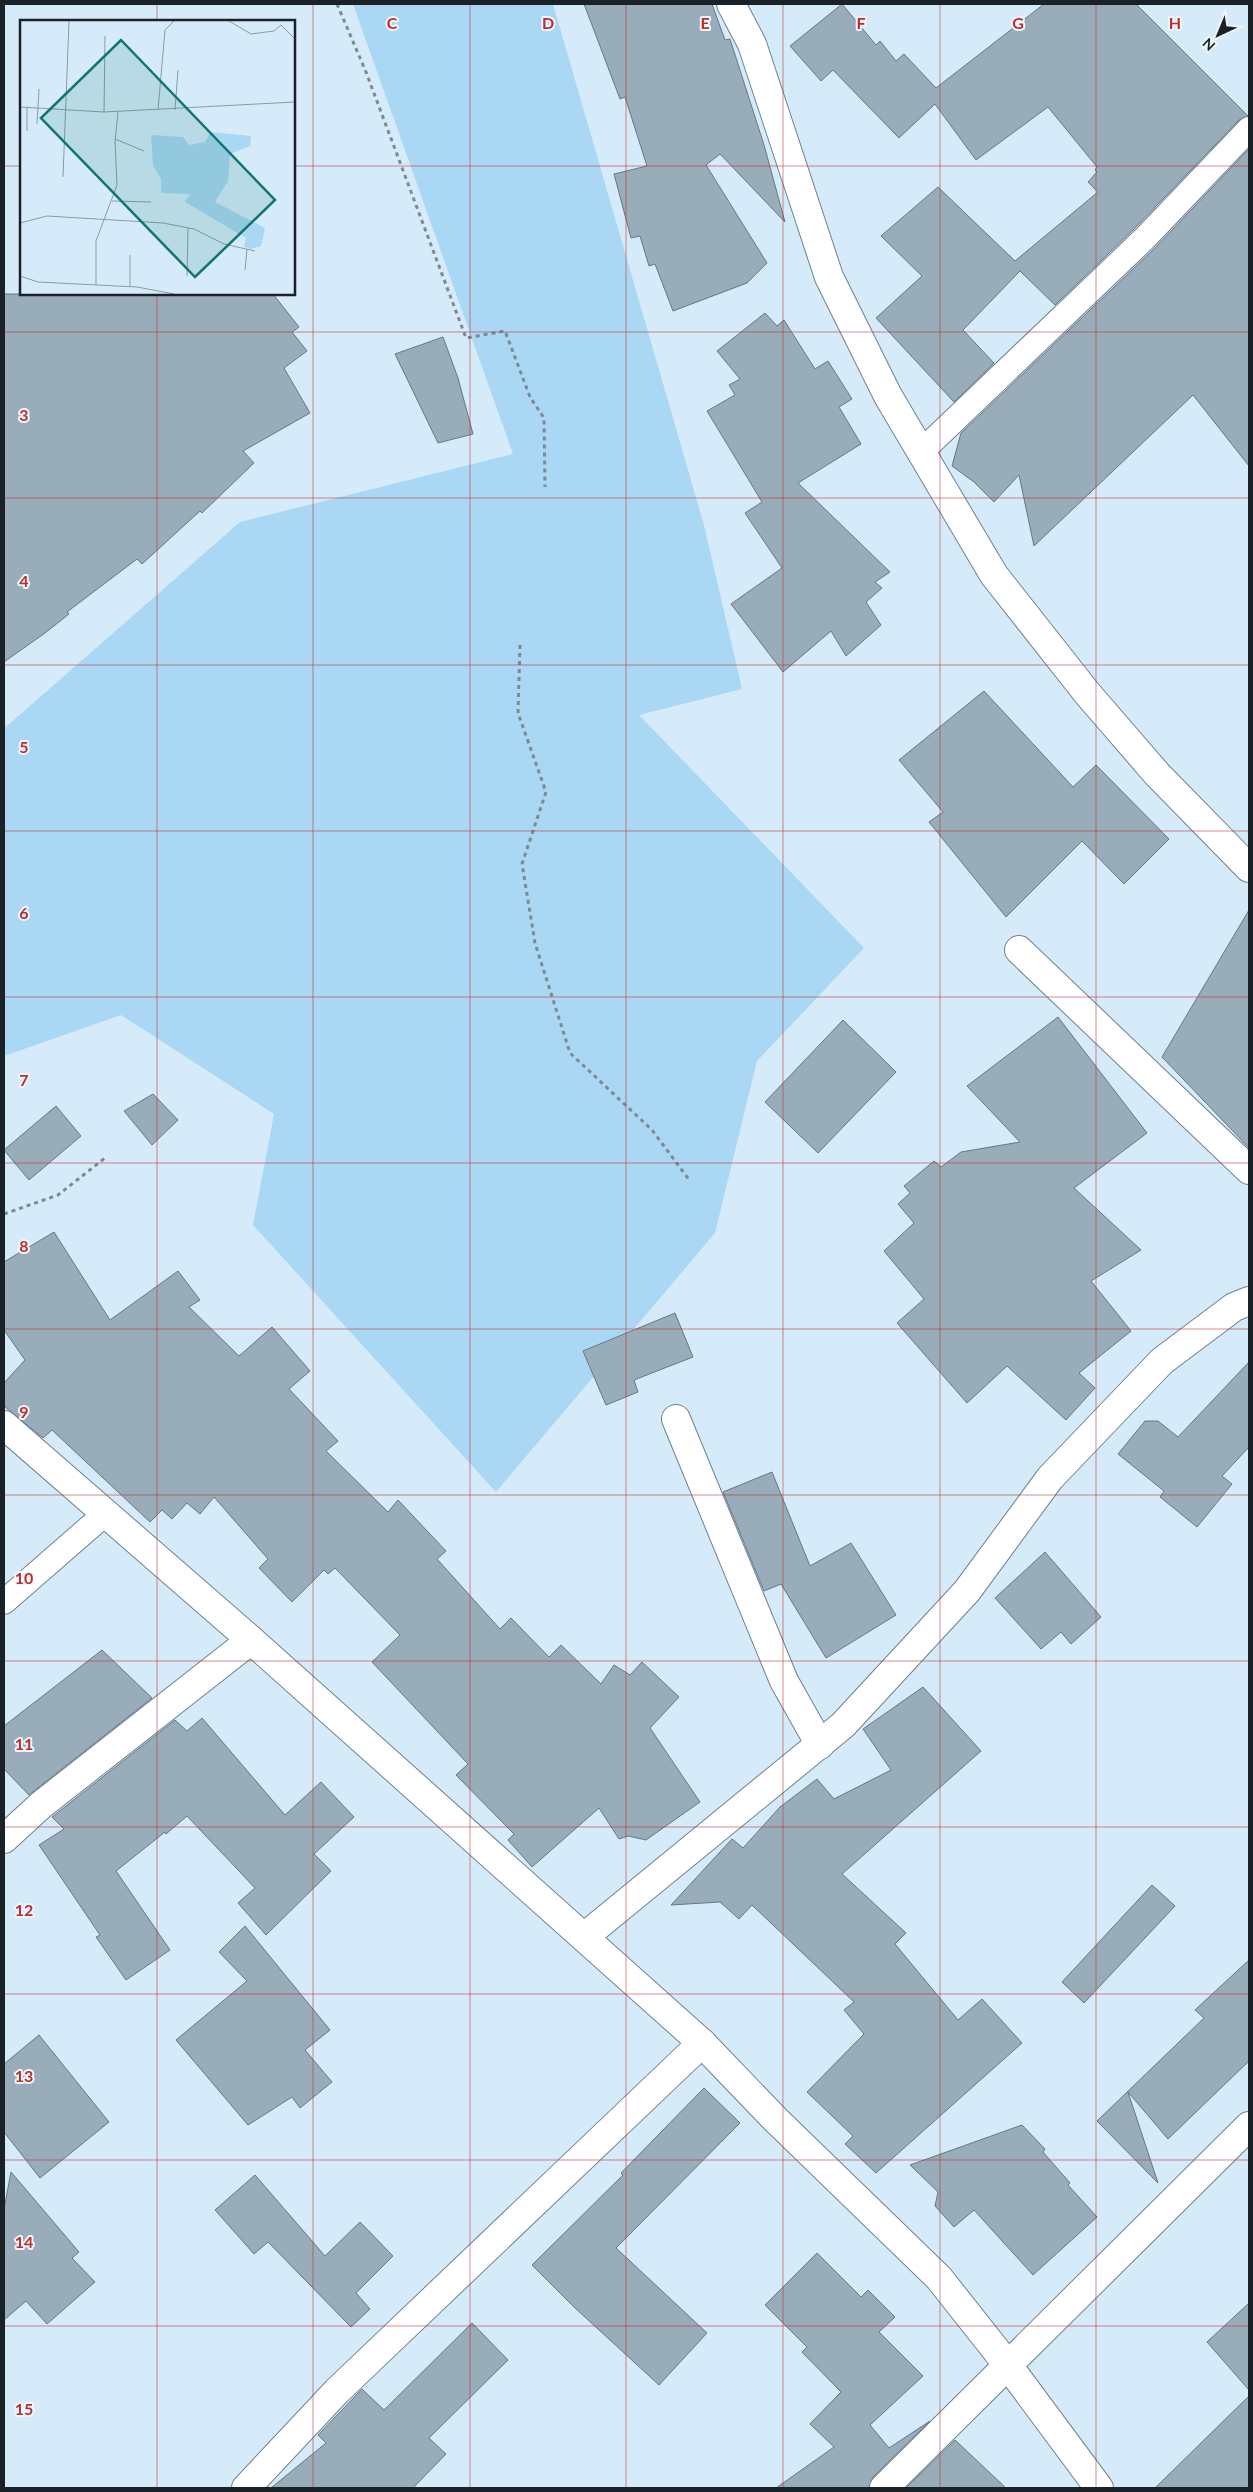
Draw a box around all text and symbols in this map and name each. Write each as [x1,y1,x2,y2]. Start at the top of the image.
north arrow [1193,10,1243,60]
text: C [387,13,398,32]
text: D [542,13,554,32]
text: E [700,13,710,32]
text: F [856,13,866,32]
text: G [1012,13,1024,32]
text: H [1169,13,1181,32]
inset map [20,20,295,295]
text: N [1199,35,1218,55]
text: 3 [19,405,29,424]
text: 4 [19,571,29,590]
text: 5 [19,737,29,756]
text: 6 [19,903,29,922]
text: 7 [19,1070,29,1089]
text: 8 [19,1236,29,1255]
text: 9 [19,1402,29,1421]
text: 10 [15,1568,33,1587]
text: 11 [15,1734,33,1753]
text: 12 [15,1900,33,1919]
text: 13 [15,2066,33,2085]
text: 14 [15,2232,33,2251]
text: 15 [15,2399,33,2418]

